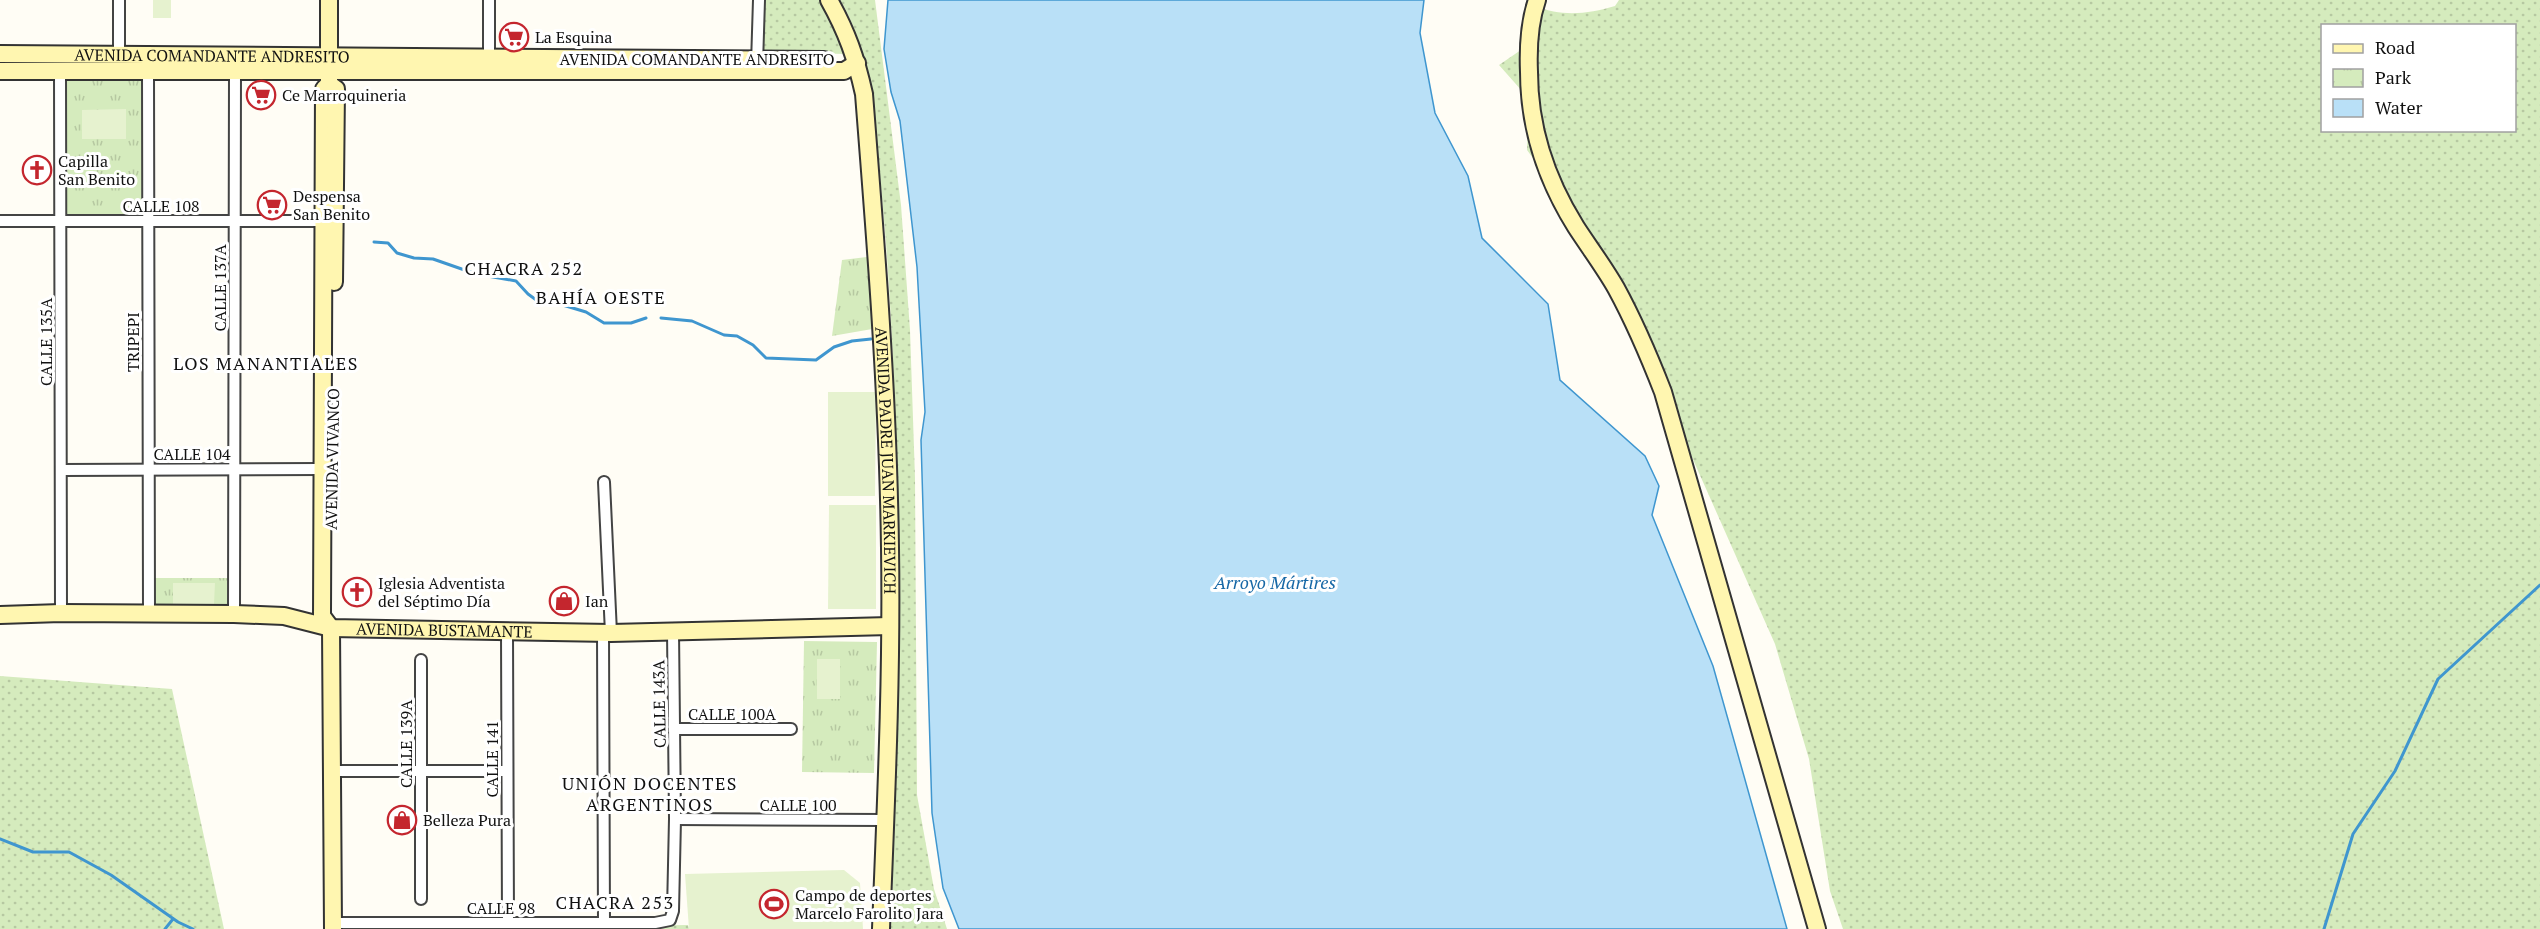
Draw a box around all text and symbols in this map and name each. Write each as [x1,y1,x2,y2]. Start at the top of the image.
supermarket icon: La Esquina [498,21,530,53]
legend [2321,24,2516,132]
place label: La Esquina [535,26,612,48]
text: Road [2375,35,2415,59]
street label: AVENIDA COMANDANTE ANDRESITO [74,44,350,68]
street label: AVENIDA COMANDANTE ANDRESITO [559,48,835,70]
text: Park [2375,65,2412,89]
supermarket icon: Ce Marroquineria [245,79,277,111]
place label: Ce Marroquineria [282,84,406,106]
text: Water [2375,95,2422,119]
place label: Capilla San Benito [58,150,135,190]
church icon: Capilla San Benito [21,154,53,186]
place label: Despensa San Benito [293,185,370,225]
supermarket icon: Despensa San Benito [256,189,288,221]
street label: CALLE 108 [122,195,200,217]
street label: CALLE 137A [209,244,231,332]
district label: CHACRA 252 [464,256,584,280]
district label: BAHÍA OESTE [536,285,666,309]
street label: CALLE 135A [35,298,57,386]
street label: TRIPEPI [122,312,144,372]
street label: AVENIDA PADRE JUAN MARKIEVICH [870,326,901,595]
district label: LOS MANANTIALES [173,351,359,375]
street label: AVENIDA VIVANCO [320,388,344,530]
street label: CALLE 104 [153,443,231,465]
water label: Arroyo Mártires [1213,570,1336,594]
place label: Iglesia Adventista del Séptimo Día [378,572,505,612]
church icon: Iglesia Adventista del Séptimo Día [341,576,373,608]
shop icon: Ian [548,585,580,617]
place label: Ian [585,590,609,612]
street label: AVENIDA BUSTAMANTE [356,617,533,643]
street label: CALLE 143A [647,660,671,748]
street label: CALLE 139A [395,700,417,788]
street label: CALLE 100A [688,703,776,725]
street label: CALLE 141 [481,720,503,798]
district label: UNIÓN DOCENTES ARGENTINOS [562,771,738,816]
street label: CALLE 100 [759,794,837,816]
shop icon: Belleza Pura [386,804,418,836]
place label: Belleza Pura [423,809,511,831]
place label: Campo de deportes Marcelo Farolito Jara [795,884,944,924]
sports icon: Campo de deportes Marcelo Farolito Jara [758,888,790,920]
district label: CHACRA 253 [555,890,675,914]
street label: CALLE 98 [467,897,535,919]

